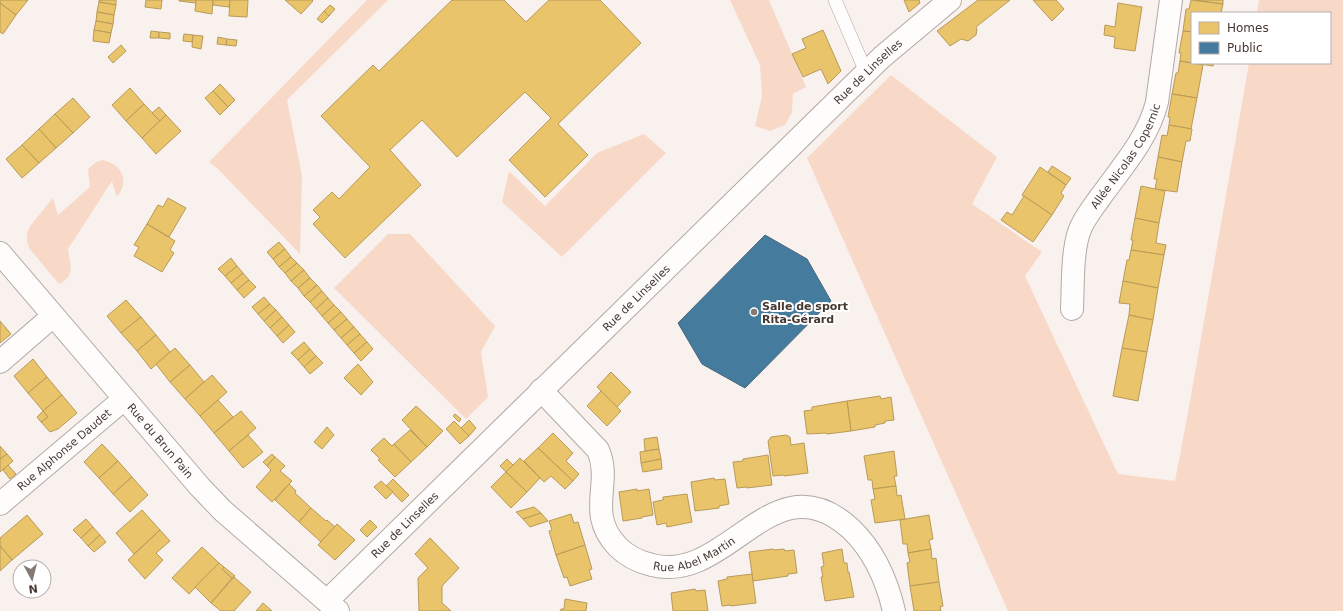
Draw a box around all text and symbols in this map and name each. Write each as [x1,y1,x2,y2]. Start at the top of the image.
legend [1191,12,1331,64]
text: Homes [1227,21,1269,35]
street label: Rue de Linselles [832,37,905,107]
text: Public [1227,41,1263,55]
street label: Allée Nicolas Copernic [1088,102,1163,212]
street label: Rue de Linselles [600,262,673,334]
place label: Salle de sport Rita-Gérard [762,300,848,326]
marker: Salle de sport Rita-Gérard [749,307,759,317]
street label: Rue du Brun Pain [125,401,196,481]
street label: Rue Alphonse Daudet [15,406,115,494]
street label: Rue de Linselles [369,489,442,561]
street label: Rue Abel Martin [652,534,738,574]
north arrow [12,559,52,599]
text: N [28,581,39,595]

